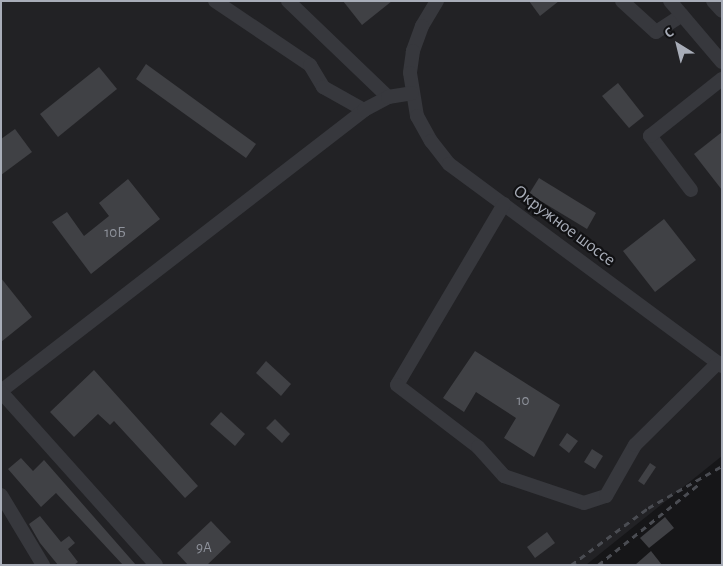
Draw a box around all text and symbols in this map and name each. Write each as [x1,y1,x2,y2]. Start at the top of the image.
north arrow [653,20,703,70]
text: С [662,25,676,41]
street label: Окружное шоссе [509,181,619,271]
house number: 10Б [104,224,126,242]
house number: 10 [516,392,530,410]
house number: 9А [196,539,212,557]

